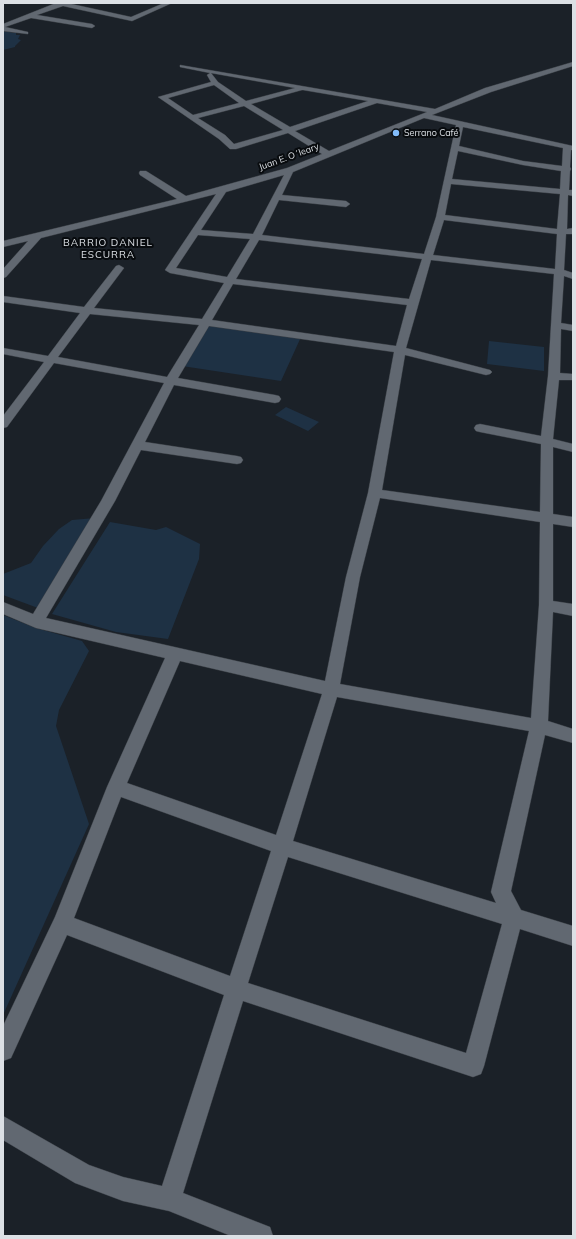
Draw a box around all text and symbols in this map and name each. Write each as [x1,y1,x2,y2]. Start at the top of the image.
marker: Serrano Café [391,128,401,138]
place label: Serrano Café [404,128,458,138]
street label: Juan E. O´leary [257,141,321,173]
district label: BARRIO DANIEL ESCURRA [63,237,153,260]

